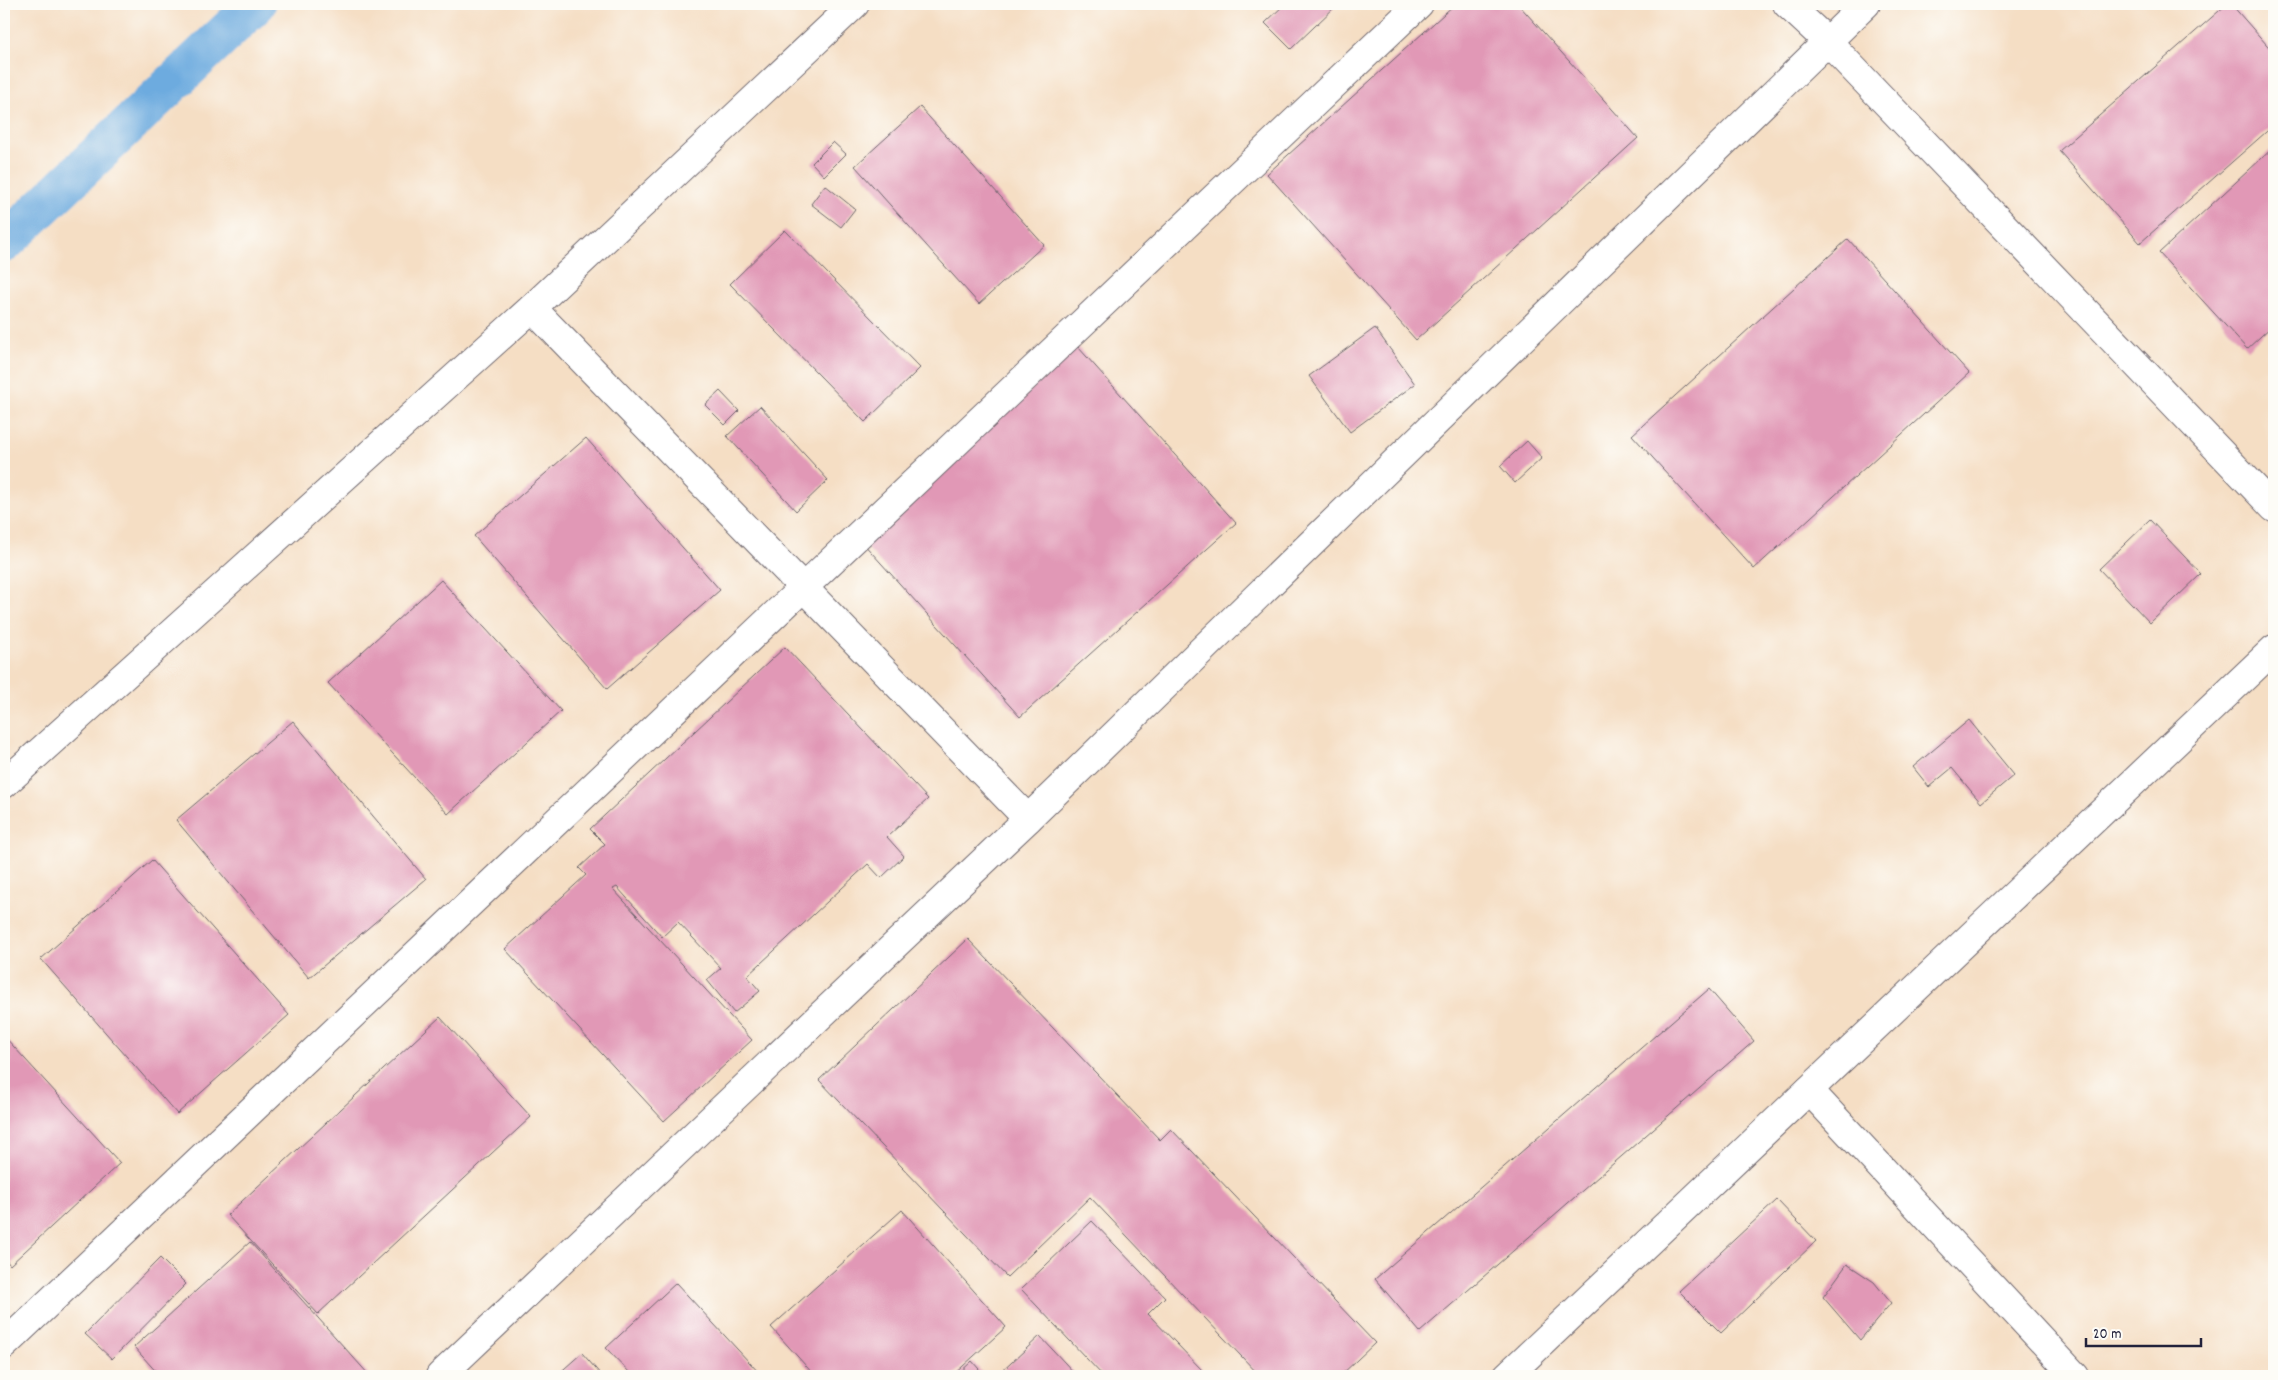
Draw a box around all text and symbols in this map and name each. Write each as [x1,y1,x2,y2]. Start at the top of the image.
scale bar [2086,1315,2200,1347]
text: 20 m [2093,1324,2121,1346]

